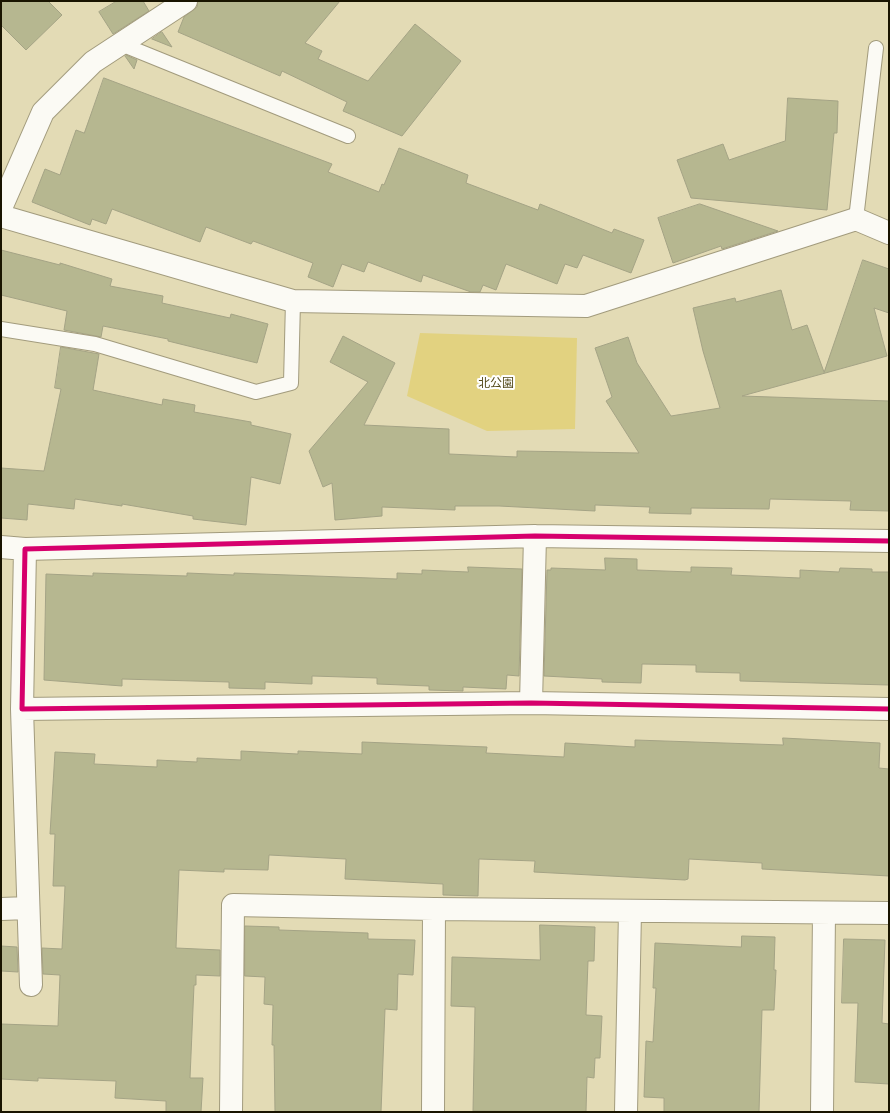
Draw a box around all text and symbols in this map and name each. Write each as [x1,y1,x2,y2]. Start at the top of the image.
park label: 北公園 [478,376,514,390]

